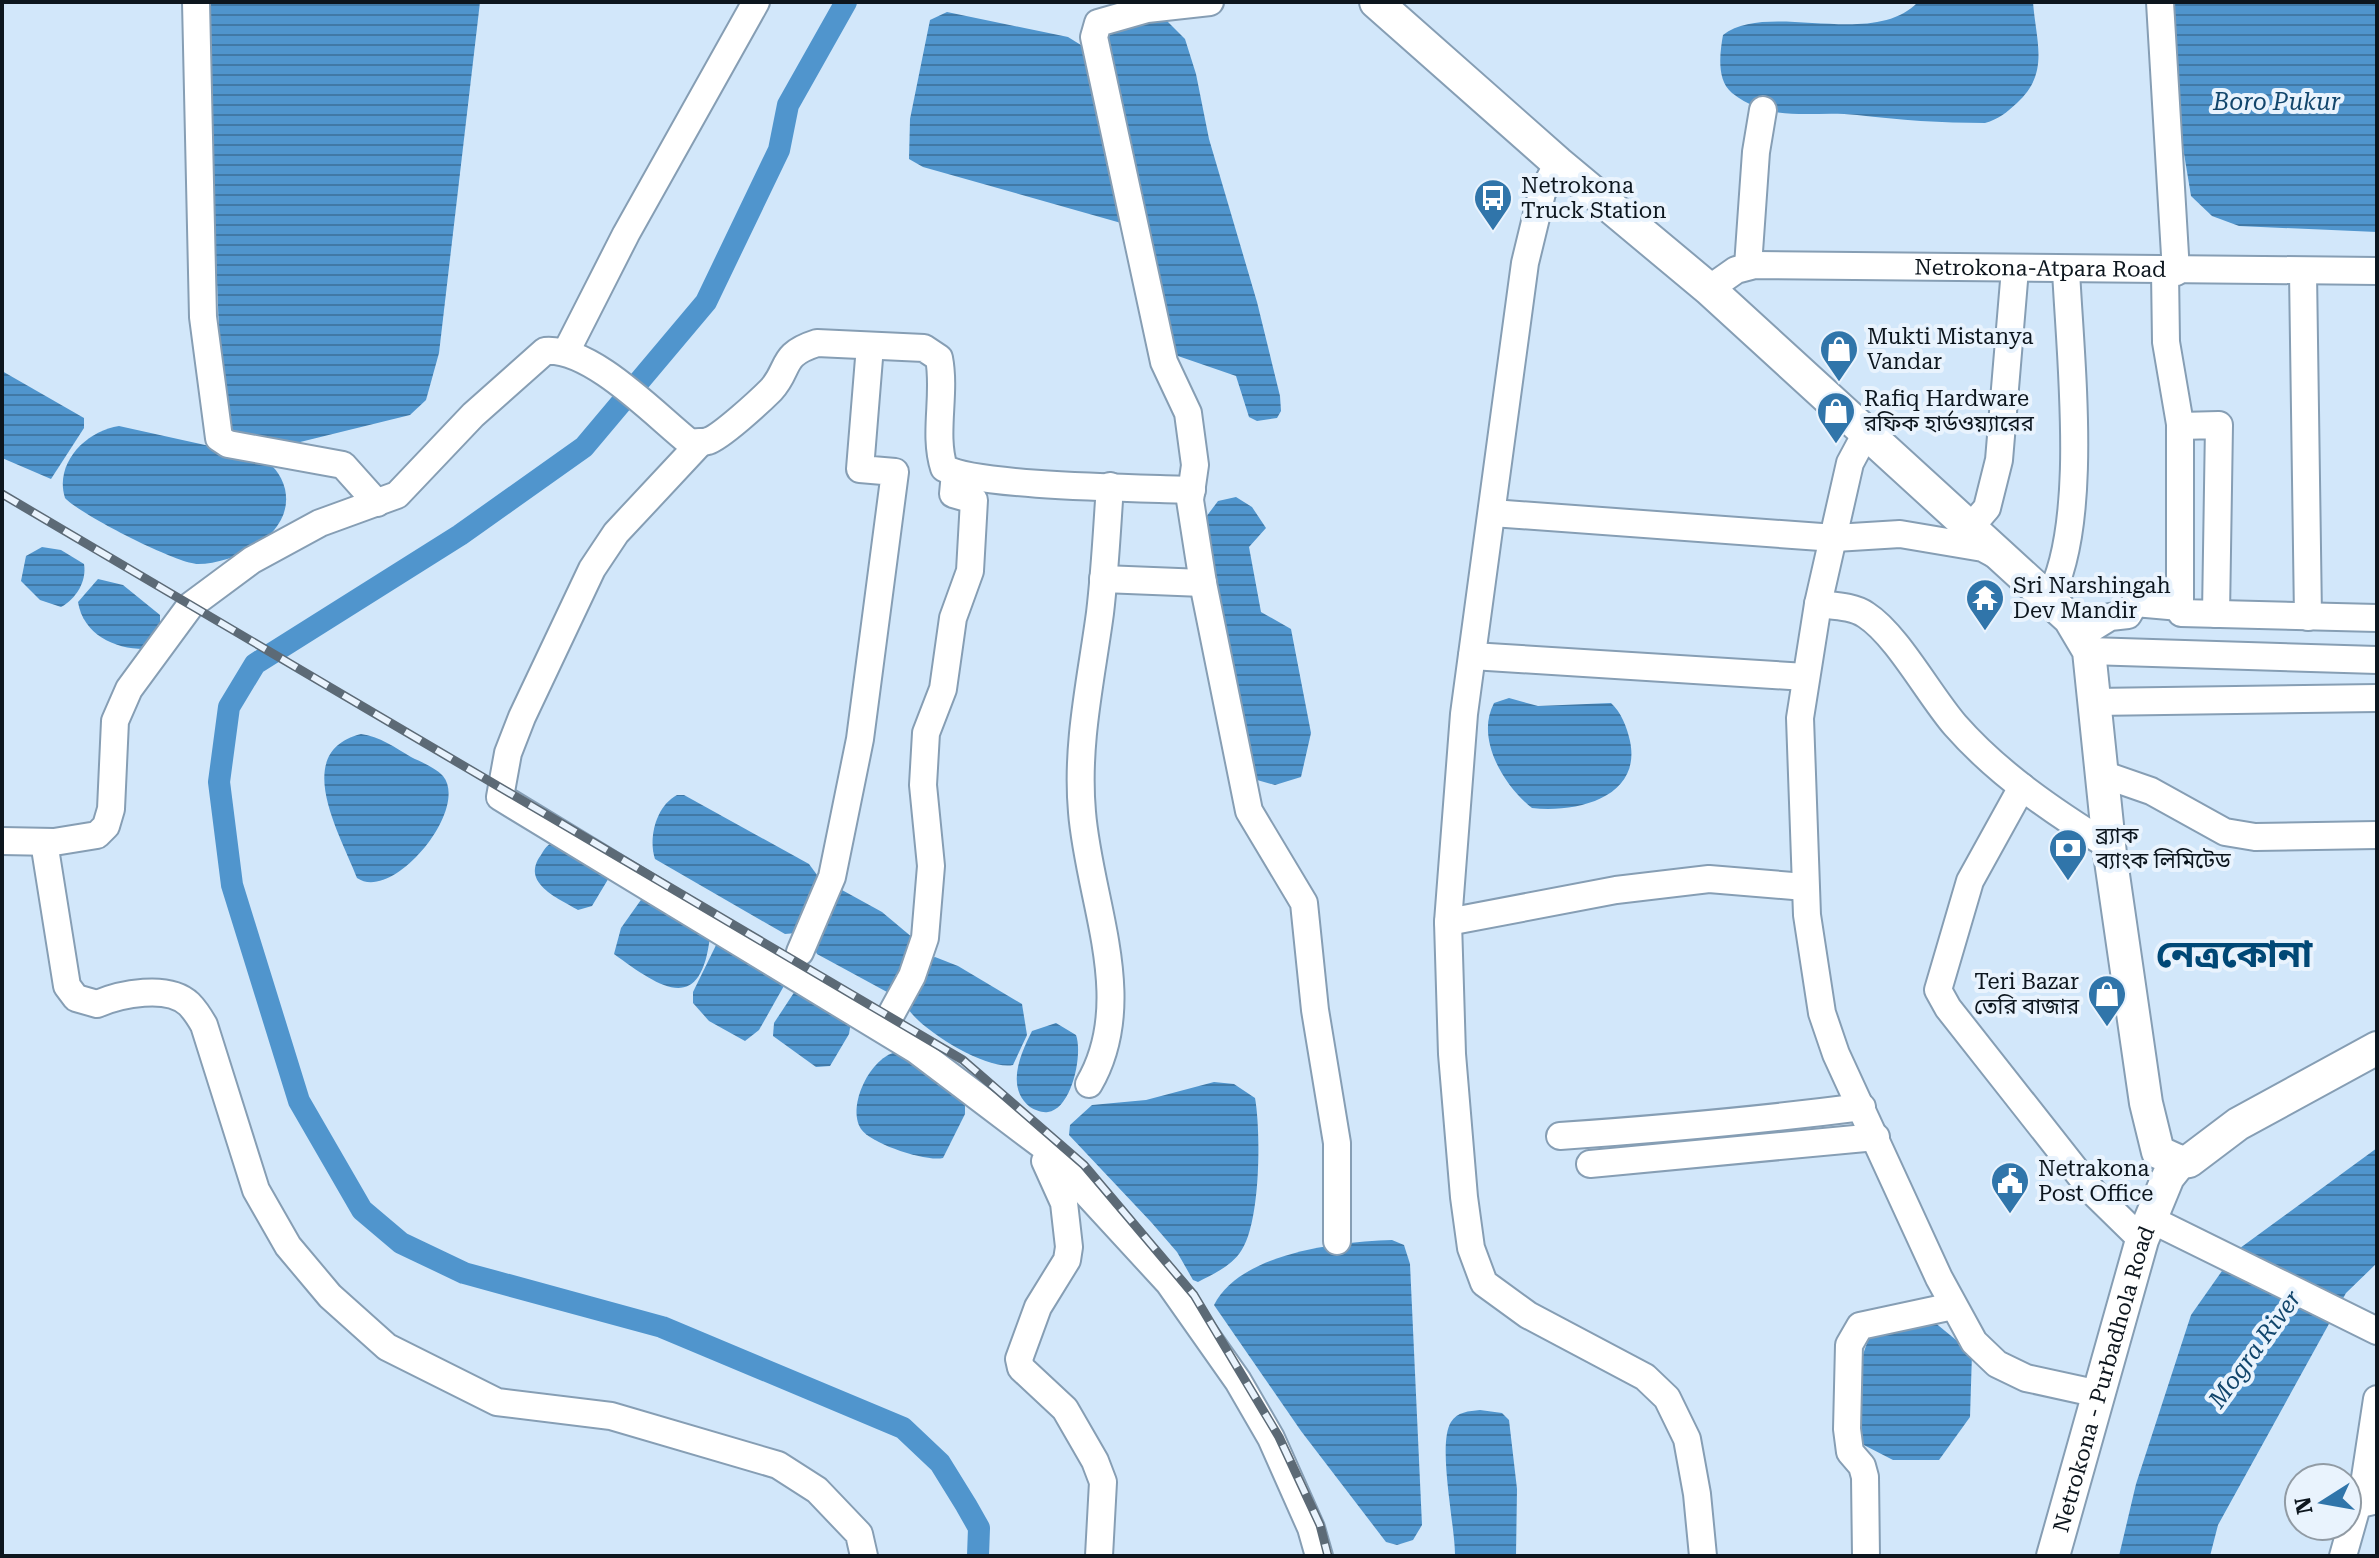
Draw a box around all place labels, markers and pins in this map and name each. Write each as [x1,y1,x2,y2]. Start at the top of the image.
place label: Netrokona Truck Station [1521,173,1666,223]
bus stop icon: Netrokona Truck Station [1472,177,1514,232]
place label: Mukti Mistanya Vandar [1867,324,2033,374]
shop icon: Mukti Mistanya Vandar [1818,328,1860,383]
place label: Rafiq Hardware রফিক হার্ডওয়্যারের [1863,386,2035,436]
shop icon: Rafiq Hardware রফিক হার্ডওয়্যারের [1815,390,1857,445]
place label: Sri Narshingah Dev Mandir [2013,573,2171,623]
temple icon: Sri Narshingah Dev Mandir [1964,577,2006,632]
place label: ব্র্যাক ব্যাংক লিমিটেড [2095,823,2231,873]
bank icon: ব্র্যাক ব্যাংক লিমিটেড [2047,827,2089,882]
place label: Teri Bazar তেরি বাজার [1974,969,2080,1019]
shop icon: Teri Bazar তেরি বাজার [2086,973,2128,1028]
place label: Netrakona Post Office [2038,1156,2153,1206]
public building icon: Netrakona Post Office [1989,1160,2031,1215]

